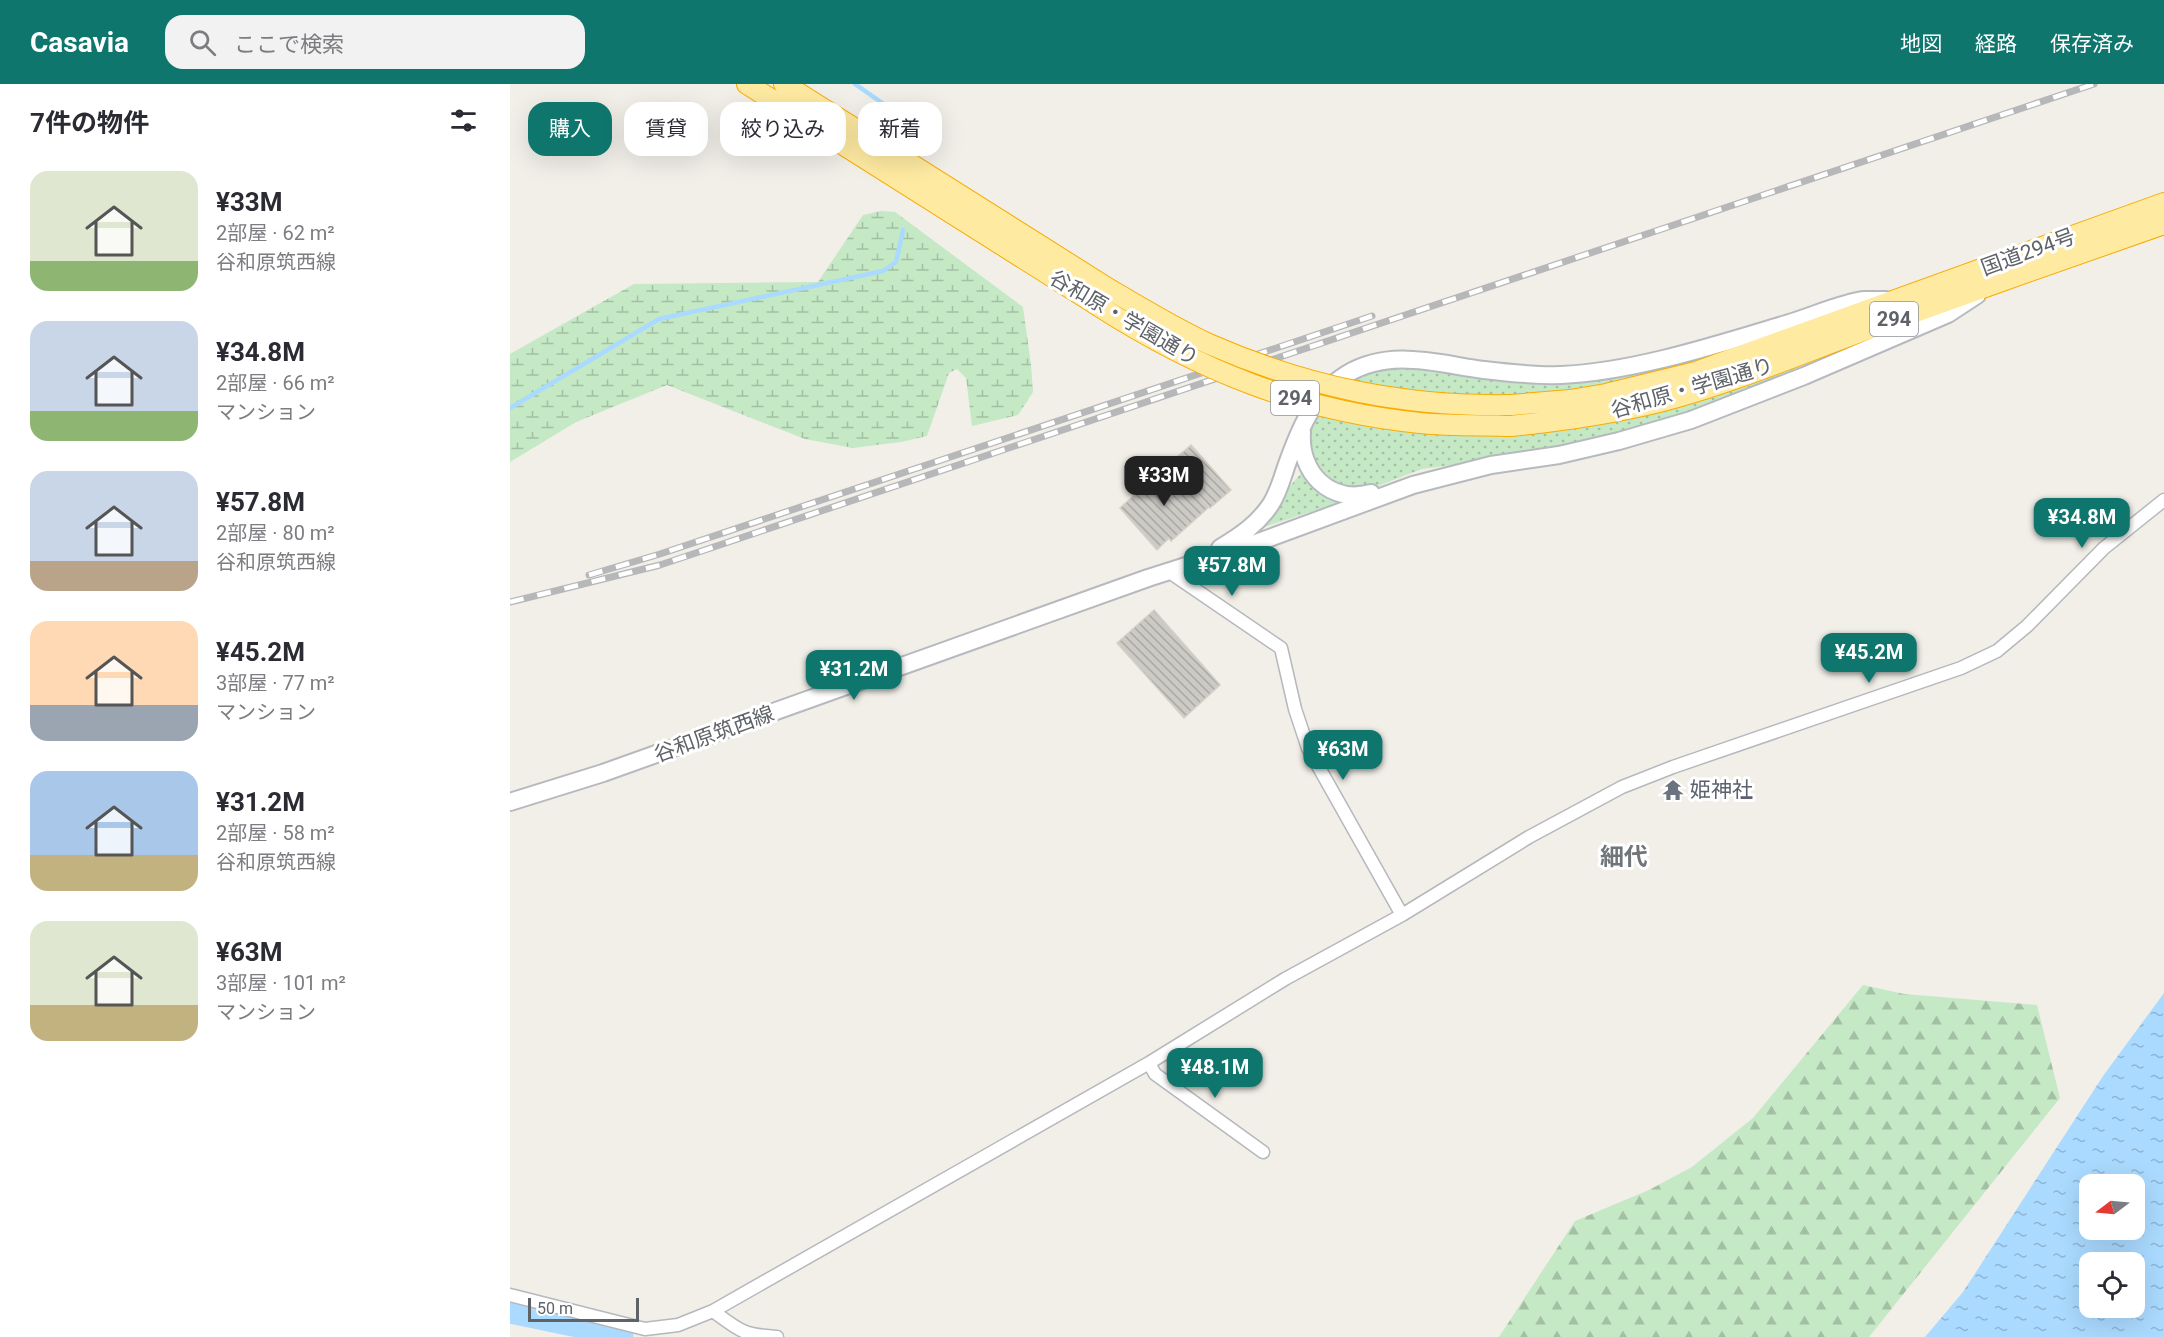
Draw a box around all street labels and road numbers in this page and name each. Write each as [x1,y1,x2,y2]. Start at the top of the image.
street label: 国道294号 [1978,224,2078,280]
street label: 谷和原・学園通り [1045,266,1203,370]
road number: 294 [1870,302,1918,336]
street label: 谷和原・学園通り [1608,353,1776,423]
road number: 294 [1271,381,1319,415]
street label: 谷和原筑西線 [651,701,777,767]

